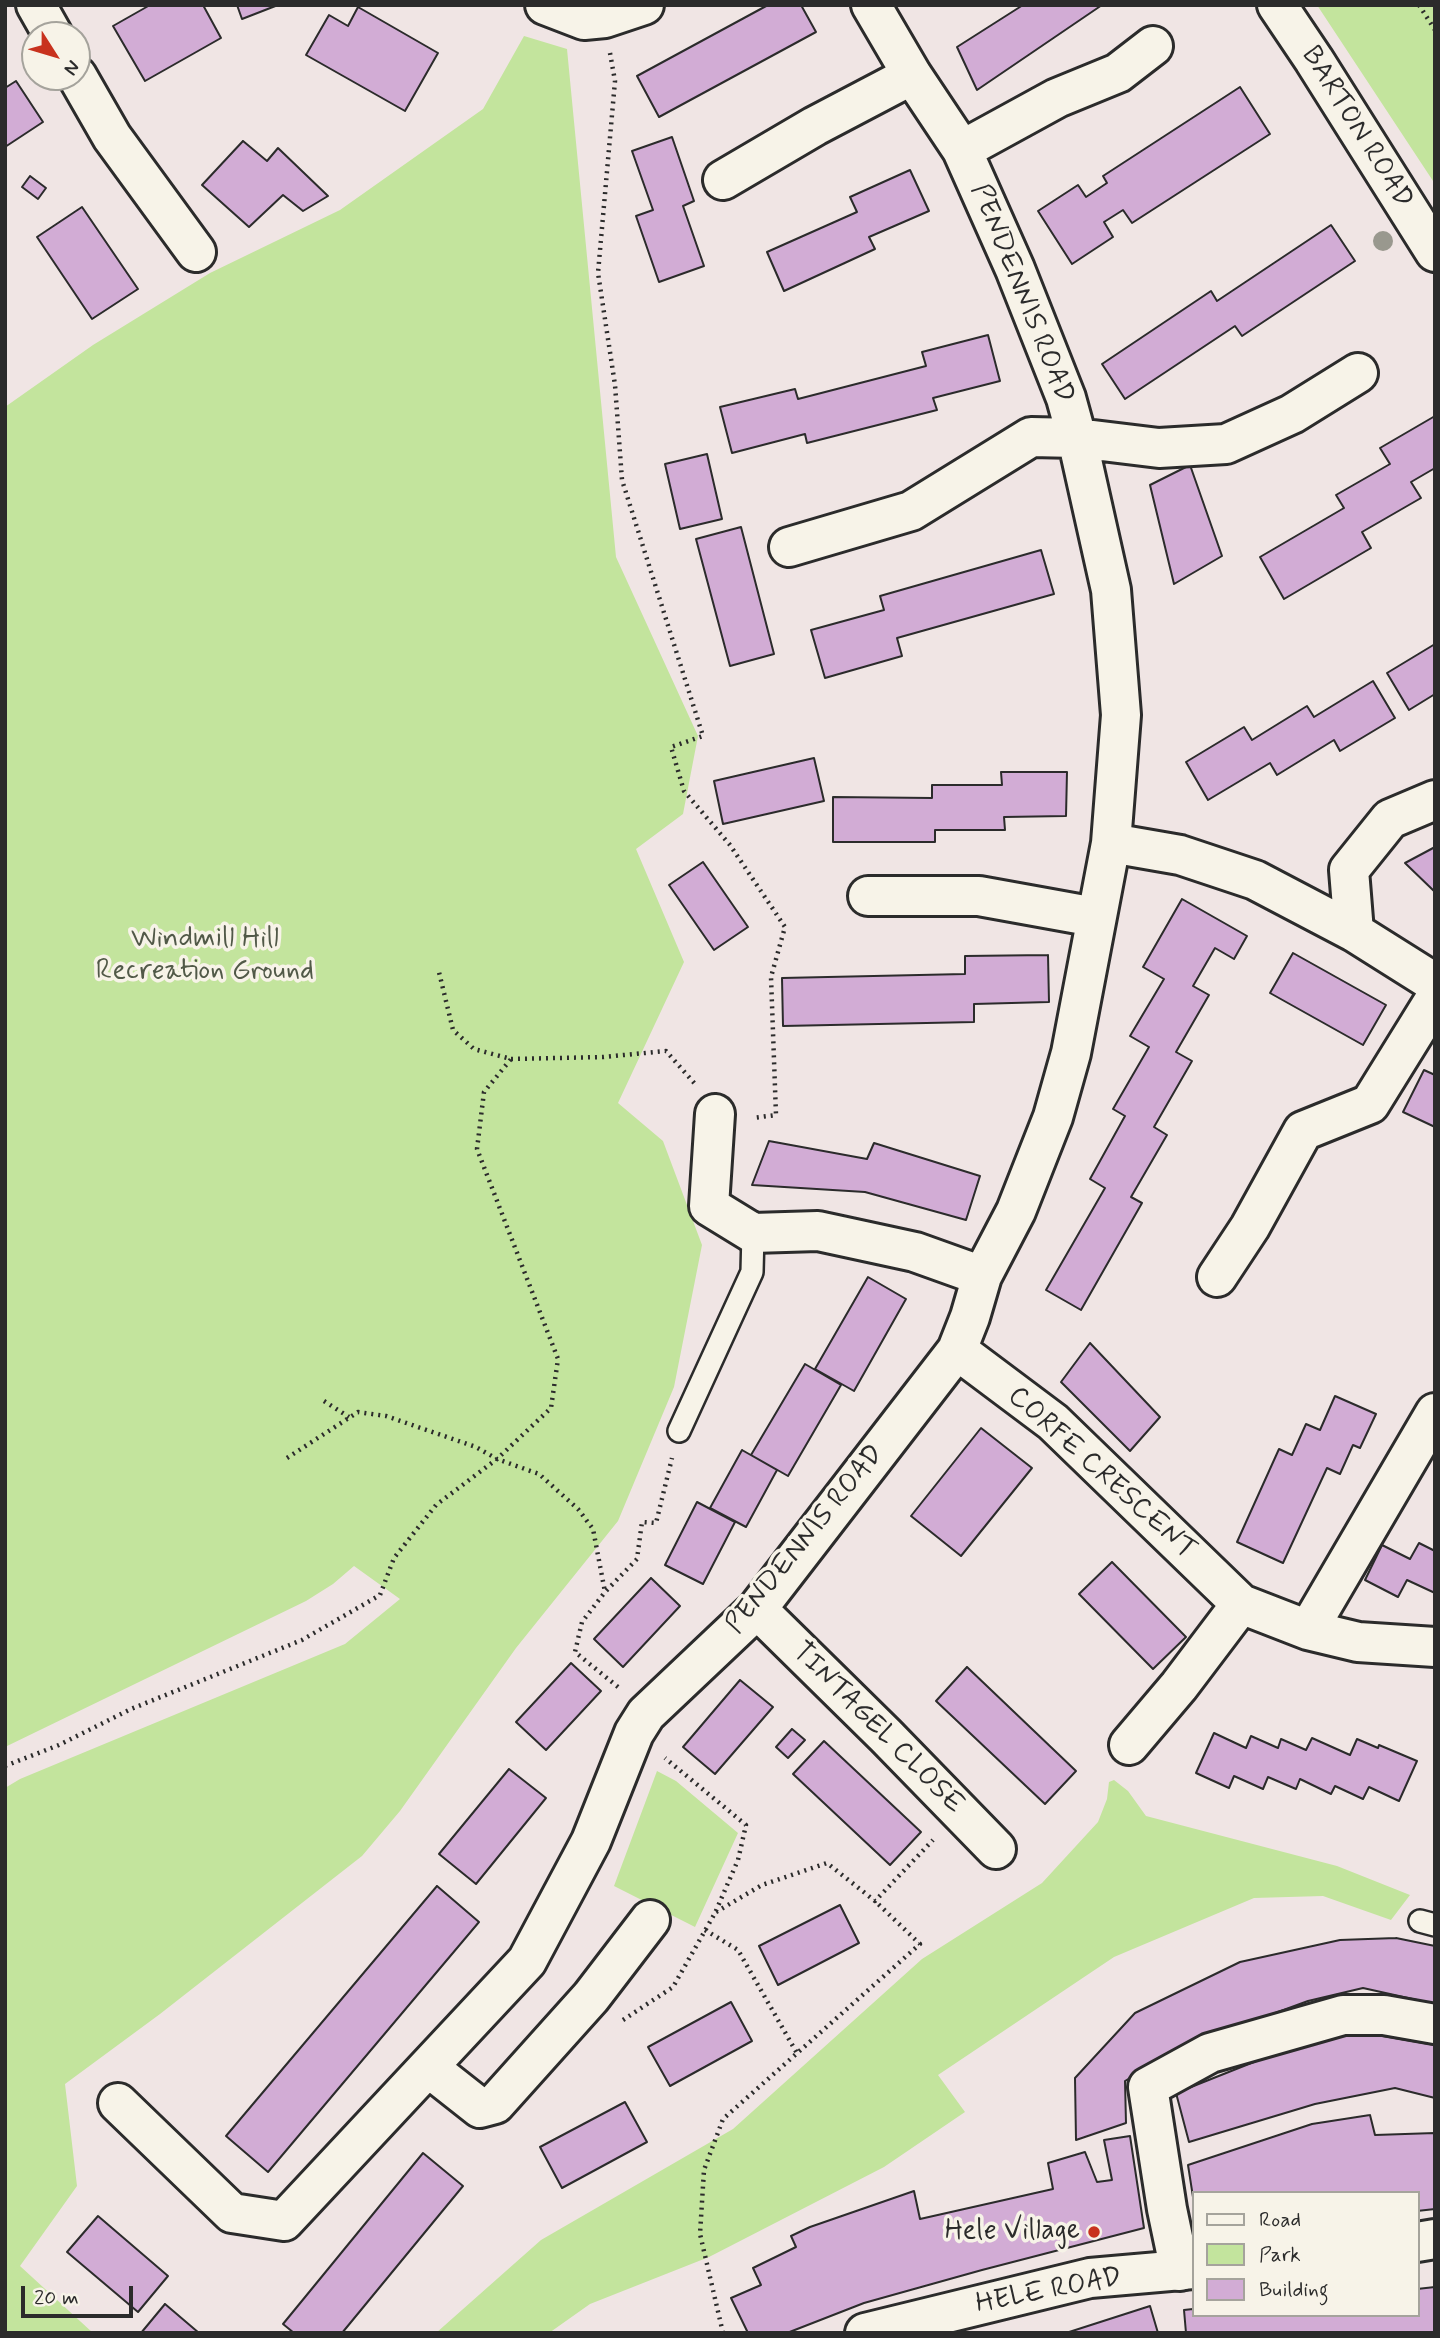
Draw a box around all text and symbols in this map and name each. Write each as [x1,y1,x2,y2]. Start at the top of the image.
north arrow [21,21,91,91]
street label: BARTON ROAD [1293,41,1419,215]
text: N [58,55,85,80]
street label: PENDENNIS ROAD [962,180,1080,408]
park label: Windmill Hill Recreation Ground [96,923,314,989]
street label: CORFE CRESCENT [1000,1380,1202,1568]
street label: PENDENNIS ROAD [720,1439,892,1641]
street label: TINTAGEL CLOSE [784,1636,970,1822]
legend [1192,2191,1419,2317]
text: Road [1259,2206,1301,2234]
place label: Hele Village [945,2215,1080,2249]
marker: Hele Village [1086,2224,1102,2240]
text: Park [1259,2241,1301,2269]
street label: HELE ROAD [973,2261,1125,2323]
scale bar [24,2272,136,2316]
text: Building [1259,2276,1329,2304]
text: 20 m [34,2284,79,2312]

